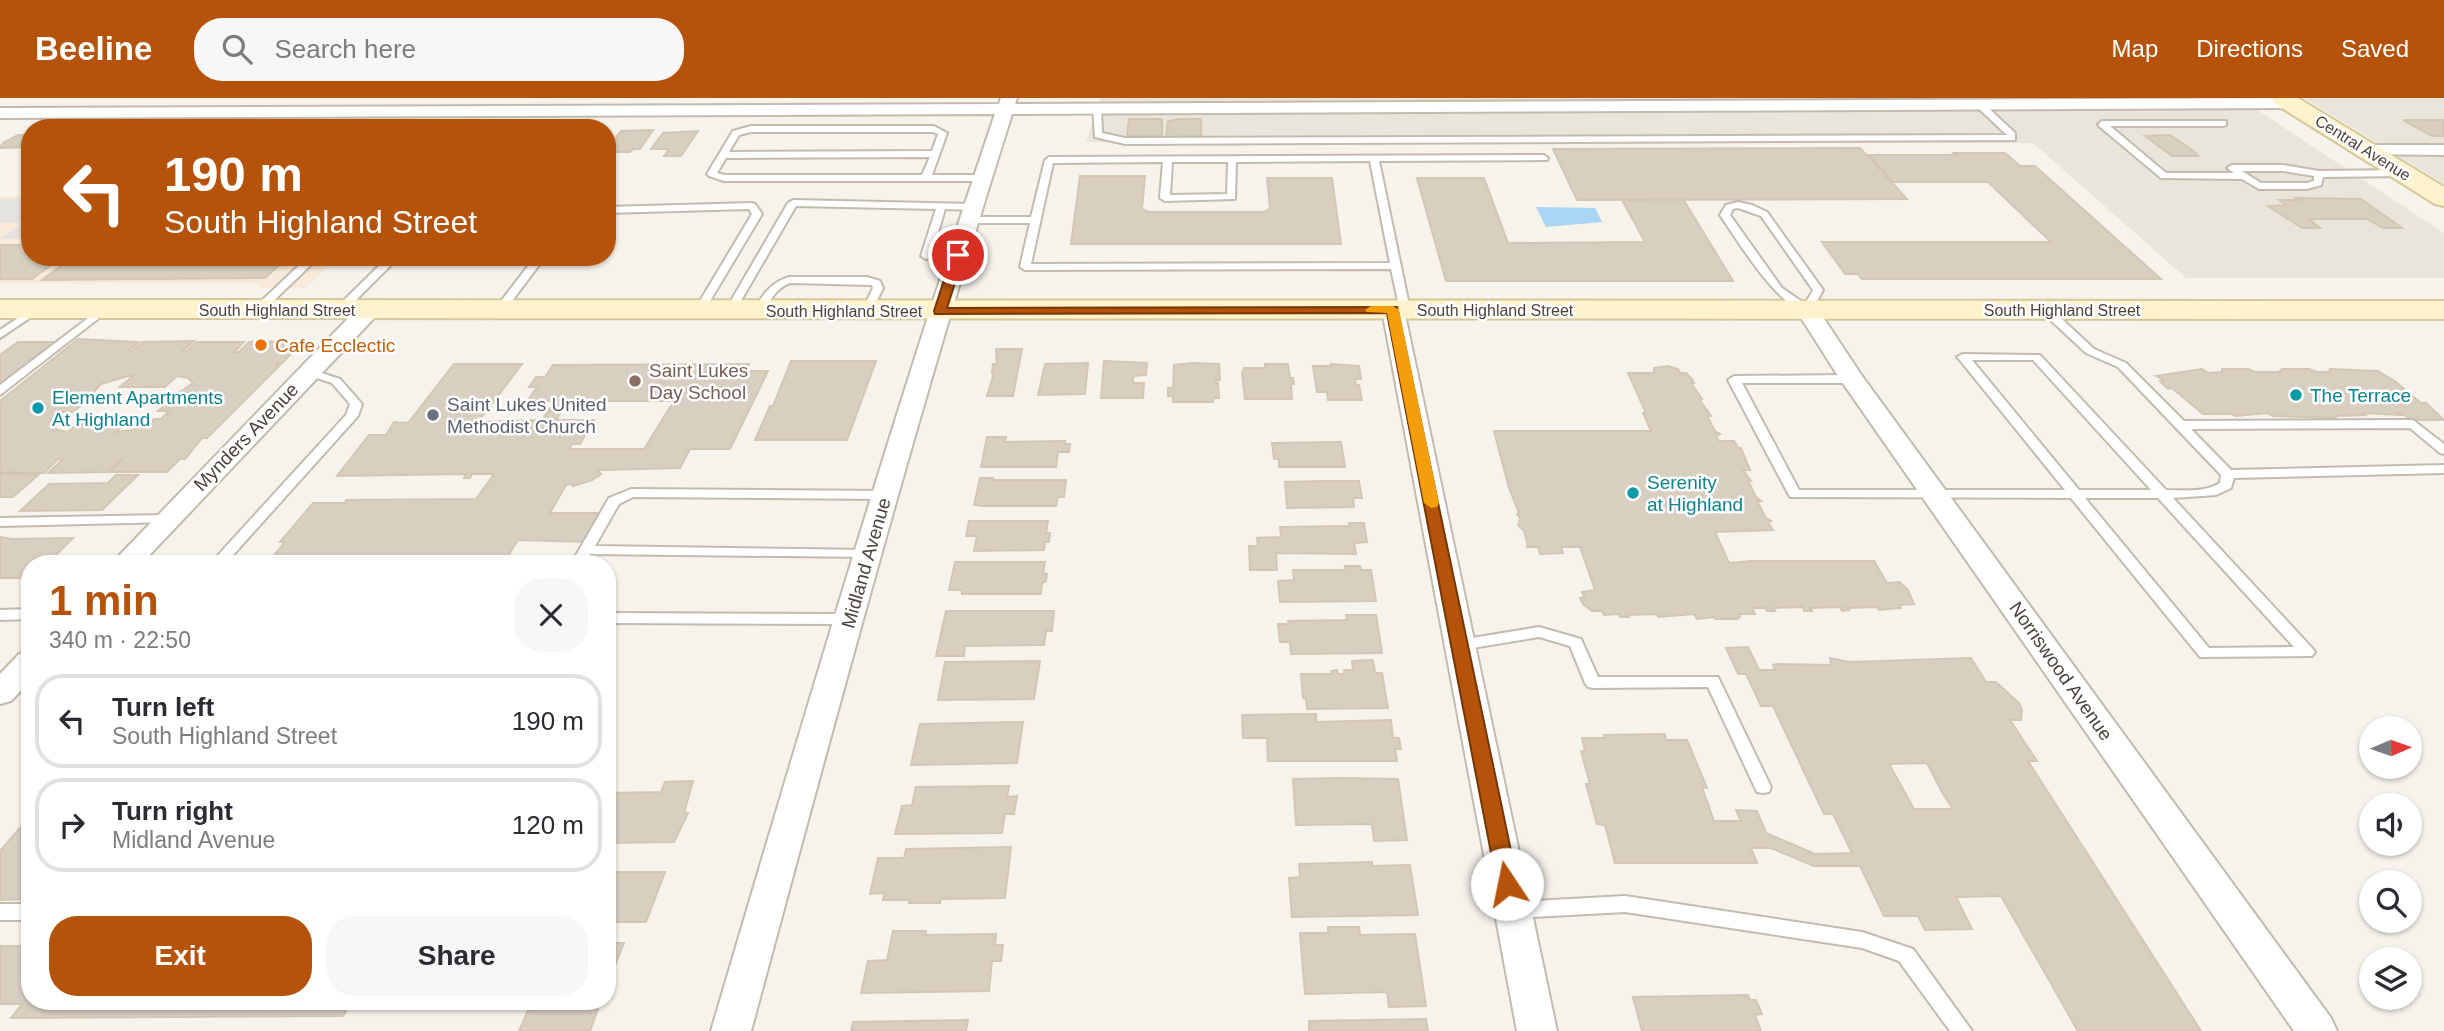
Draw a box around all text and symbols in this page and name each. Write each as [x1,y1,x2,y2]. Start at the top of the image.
search box [194,18,684,81]
text: Beeline [35,30,152,67]
icon: search [218,30,256,68]
text: Search here [274,34,416,64]
text: Map [2112,35,2158,62]
text: Directions [2196,35,2303,62]
text: Saved [2341,35,2409,62]
street label: Central Avenue [2312,112,2414,184]
icon: left [49,147,140,238]
text: 190 m [164,147,303,201]
text: South Highland Street [164,204,477,240]
pin [928,225,988,285]
icon: arrive [939,236,977,274]
street label: South Highland Street [199,302,356,319]
street label: South Highland Street [1417,302,1574,319]
street label: South Highland Street [1984,302,2141,319]
street label: South Highland Street [766,303,923,320]
place label: Cafe Ecclectic [275,335,395,356]
marker: Cafe Ecclectic [253,337,269,353]
place label: Saint Lukes Day School [649,360,748,403]
marker: Saint Lukes Day School [627,373,643,389]
street label: Mynders Avenue [189,379,303,495]
place label: The Terrace [2310,385,2411,406]
place label: Element Apartments At Highland [52,387,223,430]
marker: The Terrace [2288,387,2304,403]
place label: Saint Lukes United Methodist Church [447,394,607,437]
marker: Element Apartments At Highland [30,400,46,416]
marker: Saint Lukes United Methodist Church [425,407,441,423]
place label: Serenity at Highland [1647,472,1743,515]
marker: Serenity at Highland [1625,485,1641,501]
street label: Midland Avenue [837,495,895,631]
text: 1 min [49,577,159,624]
button: close [514,578,588,652]
street label: Norriswood Avenue [2005,598,2117,744]
text: 340 m · 22:50 [49,627,191,653]
text: Turn left [112,692,214,722]
icon: left [53,702,91,740]
text: 190 m [512,706,584,736]
north arrow [2359,716,2422,779]
map controls [2359,716,2422,1010]
text: South Highland Street [112,723,337,749]
button: sound [2359,793,2422,856]
text: Turn right [112,796,233,826]
icon: right [53,806,91,844]
text: 120 m [512,810,584,840]
text: Midland Avenue [112,827,275,853]
position arrow [1470,847,1544,921]
button: search [2359,870,2422,933]
button: Exit [49,916,312,996]
button: Share [326,916,588,996]
button: layers [2359,947,2422,1010]

